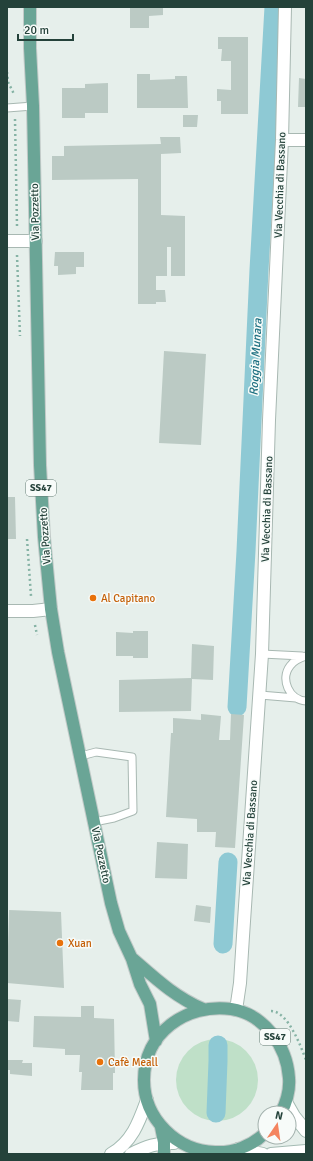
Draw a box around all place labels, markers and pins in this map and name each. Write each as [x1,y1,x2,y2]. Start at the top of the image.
place label: Al Capitano [101,592,156,605]
marker: Al Capitano [88,593,98,603]
place label: Xuan [68,937,92,950]
marker: Xuan [55,938,65,948]
place label: Cafè Meall [108,1056,158,1069]
marker: Cafè Meall [95,1057,105,1067]

